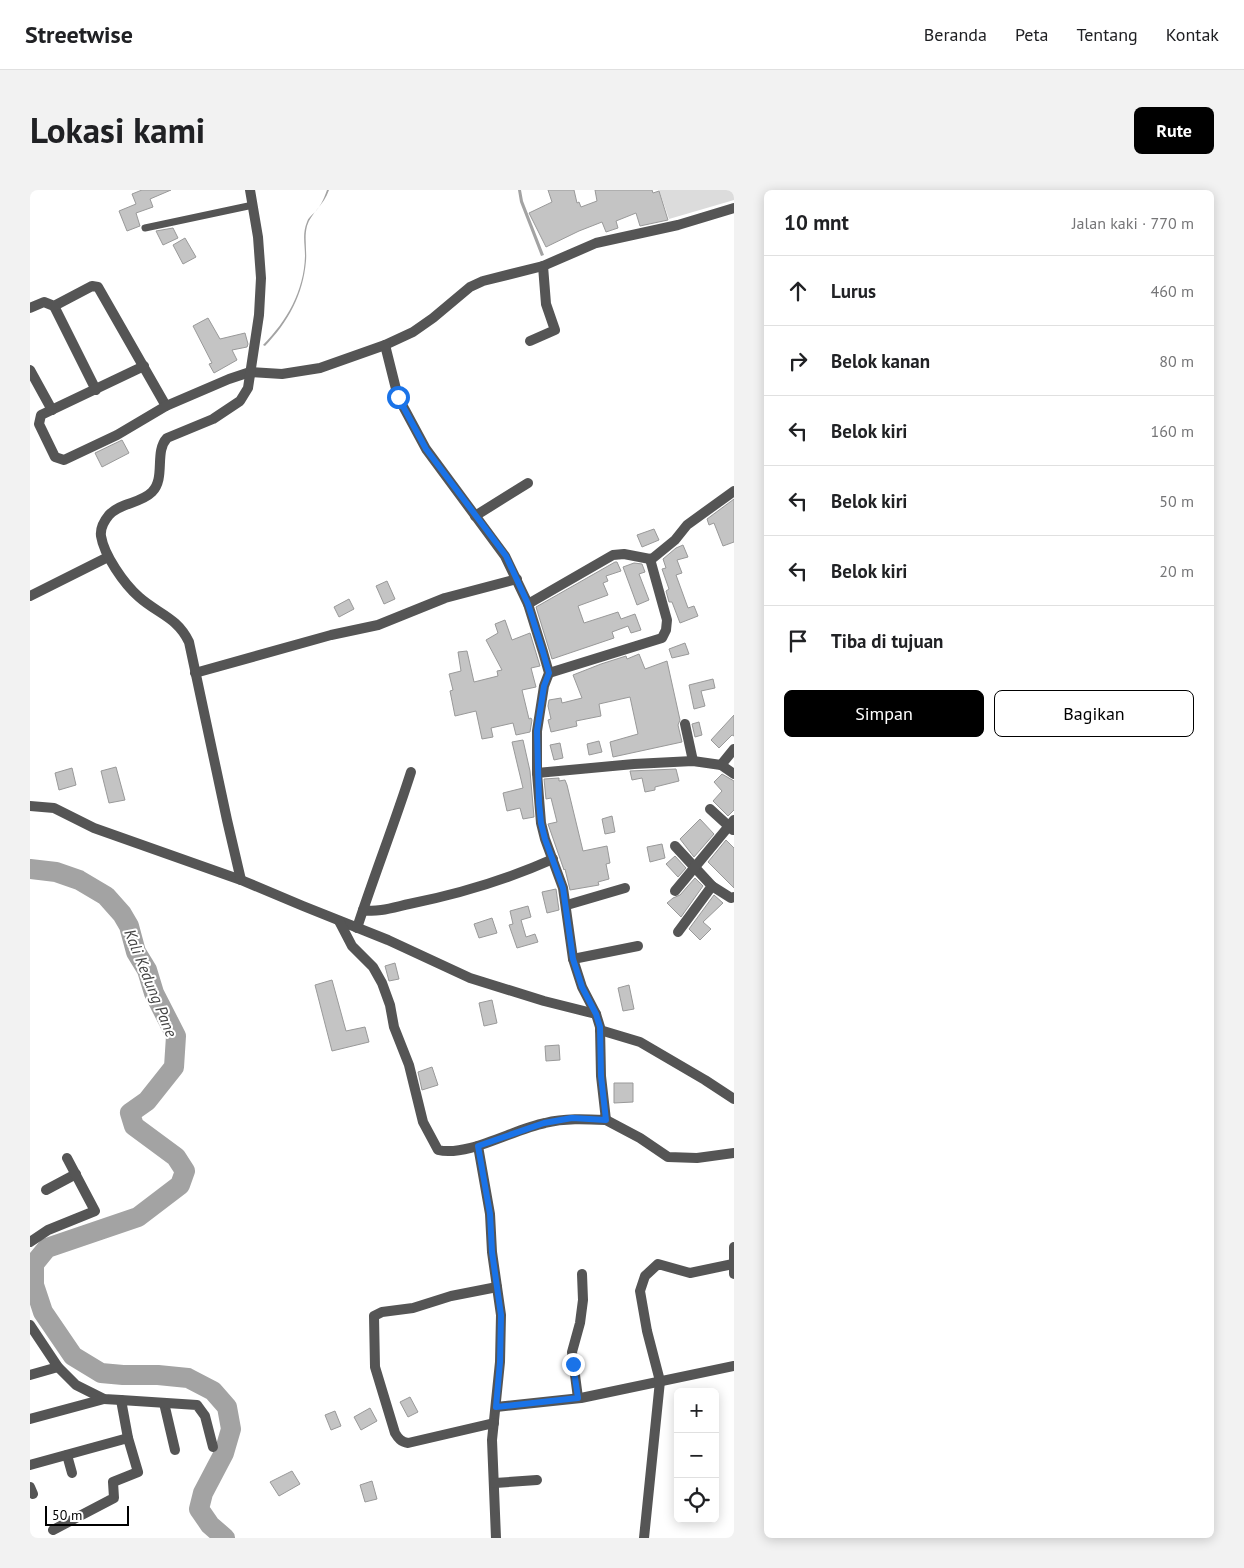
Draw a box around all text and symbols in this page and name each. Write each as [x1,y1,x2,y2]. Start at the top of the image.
text: Streetwise [25,19,133,50]
text: Beranda [924,23,987,46]
text: Peta [1015,23,1049,46]
text: Tentang [1077,23,1138,46]
text: Kontak [1166,23,1219,46]
text: Lokasi kami [30,107,205,153]
button: Rute [1134,107,1214,154]
text: 10 mnt [784,209,849,236]
text: Jalan kaki · 770 m [1072,213,1194,233]
icon: ahead [784,277,812,305]
text: Lurus [831,279,876,303]
text: 460 m [1151,281,1194,301]
icon: right [784,347,812,375]
text: Belok kanan [831,349,930,373]
text: 80 m [1159,351,1194,371]
route start [387,386,410,409]
icon: left [784,417,812,445]
text: Belok kiri [831,419,907,443]
text: 160 m [1151,421,1194,441]
icon: left [784,487,812,515]
text: Belok kiri [831,489,907,513]
text: 50 m [1159,491,1194,511]
icon: left [784,557,812,585]
text: Belok kiri [831,559,907,583]
text: 20 m [1159,561,1194,581]
icon: arrive [784,627,812,655]
text: Tiba di tujuan [831,629,943,653]
button: Simpan [784,690,984,737]
button: Bagikan [994,690,1194,737]
water label: Kali Kedung Pane [120,926,182,1040]
route end [562,1353,585,1376]
map controls [674,1388,719,1523]
button: + [674,1388,719,1433]
button: − [674,1433,719,1478]
button: locate [674,1478,719,1523]
scale bar [45,1503,129,1526]
text: 50 m [52,1506,82,1524]

